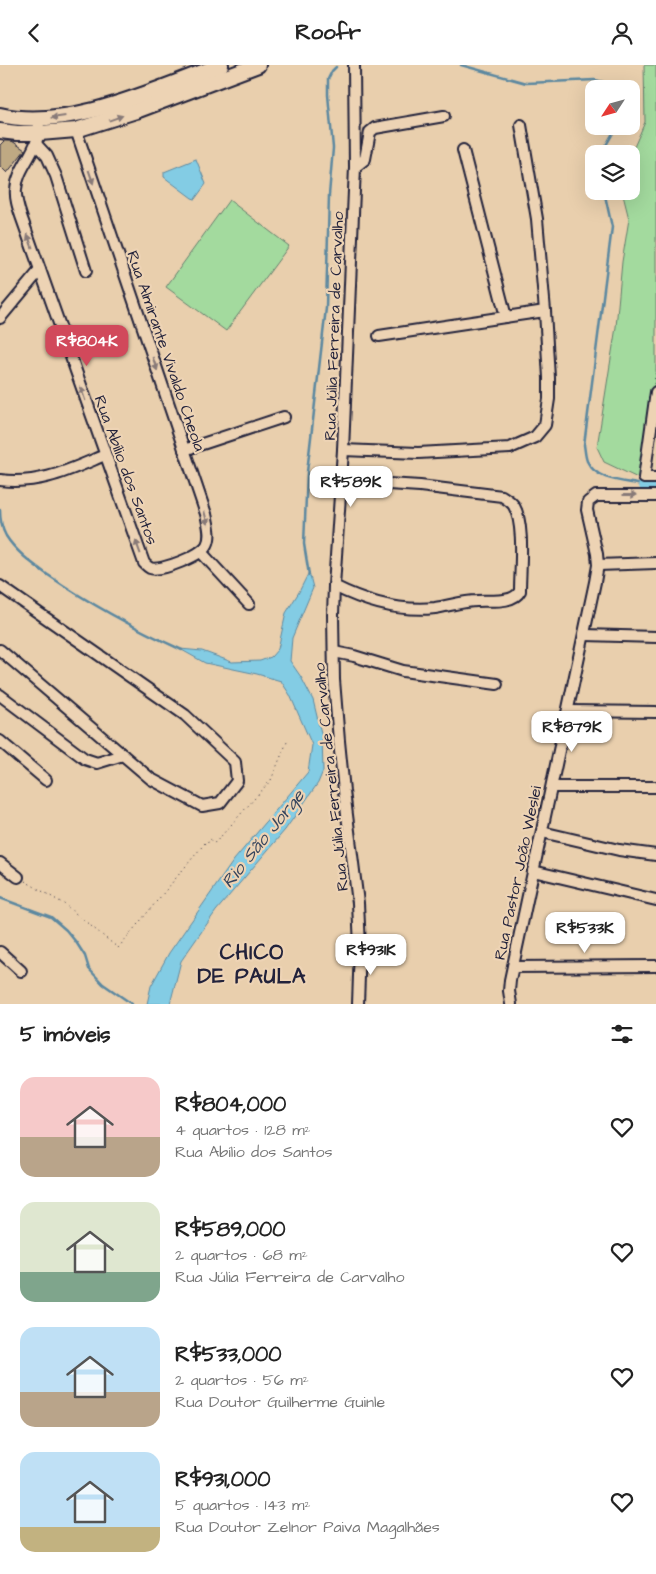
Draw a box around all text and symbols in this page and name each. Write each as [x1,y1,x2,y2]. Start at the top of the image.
text: Roofr [295,17,361,48]
icon: back [20,19,48,47]
icon: person [608,19,636,47]
north arrow [585,80,640,135]
map controls [585,80,640,200]
one-way arrow [50,113,66,121]
one-way arrow [109,113,124,121]
button: layers [585,145,640,200]
one-way arrow [88,169,96,184]
street label: Rua Júlia Ferreira de Carvalho [319,211,349,441]
one-way arrow [26,233,34,248]
street label: Rua Almirante Vivaldo Cheola [121,248,211,454]
pin: R$804K [46,325,128,367]
text: R$804K [56,330,118,352]
one-way arrow [151,356,159,371]
one-way arrow [79,386,87,401]
street label: Rua Abílio dos Santos [89,392,163,548]
pin: R$589K [310,465,392,508]
text: R$589K [321,471,381,493]
one-way arrow [622,491,638,499]
one-way arrow [203,510,211,525]
one-way arrow [134,539,142,554]
street label: Rua Júlia Ferreira de Carvalho [308,662,354,892]
pin: R$879K [531,711,613,753]
text: R$879K [542,716,602,738]
street label: Rua Pastor João Weslei [489,783,547,962]
water label: Rio São Jorge [216,784,312,894]
pin: R$533K [544,911,626,954]
text: R$533K [556,917,614,939]
pin: R$931K [330,933,412,976]
district label: CHICO DE PAULA [197,938,307,991]
text: R$931K [346,939,396,961]
text: 5 imóveis [20,1020,111,1049]
icon: filters [608,1020,636,1048]
text: R$804,000 [175,1090,286,1119]
icon: home [60,1097,120,1157]
icon: heart [608,1113,636,1141]
text: 4 quartos · 128 m² [175,1119,311,1141]
text: Rua Abílio dos Santos [175,1141,333,1163]
text: R$589,000 [175,1215,286,1244]
icon: home [60,1222,120,1282]
icon: heart [608,1238,636,1266]
text: 2 quartos · 68 m² [175,1244,308,1266]
text: Rua Júlia Ferreira de Carvalho [175,1266,404,1288]
text: R$533,000 [175,1340,281,1369]
icon: home [60,1347,120,1407]
icon: heart [608,1363,636,1391]
text: 2 quartos · 56 m² [175,1369,309,1391]
text: Rua Doutor Guilherme Guinle [175,1391,385,1413]
text: R$931,000 [175,1465,270,1494]
icon: home [60,1472,120,1532]
icon: heart [608,1488,636,1516]
text: 5 quartos · 143 m² [175,1494,311,1516]
text: Rua Doutor Zelnor Paiva Magalhães [175,1516,440,1538]

